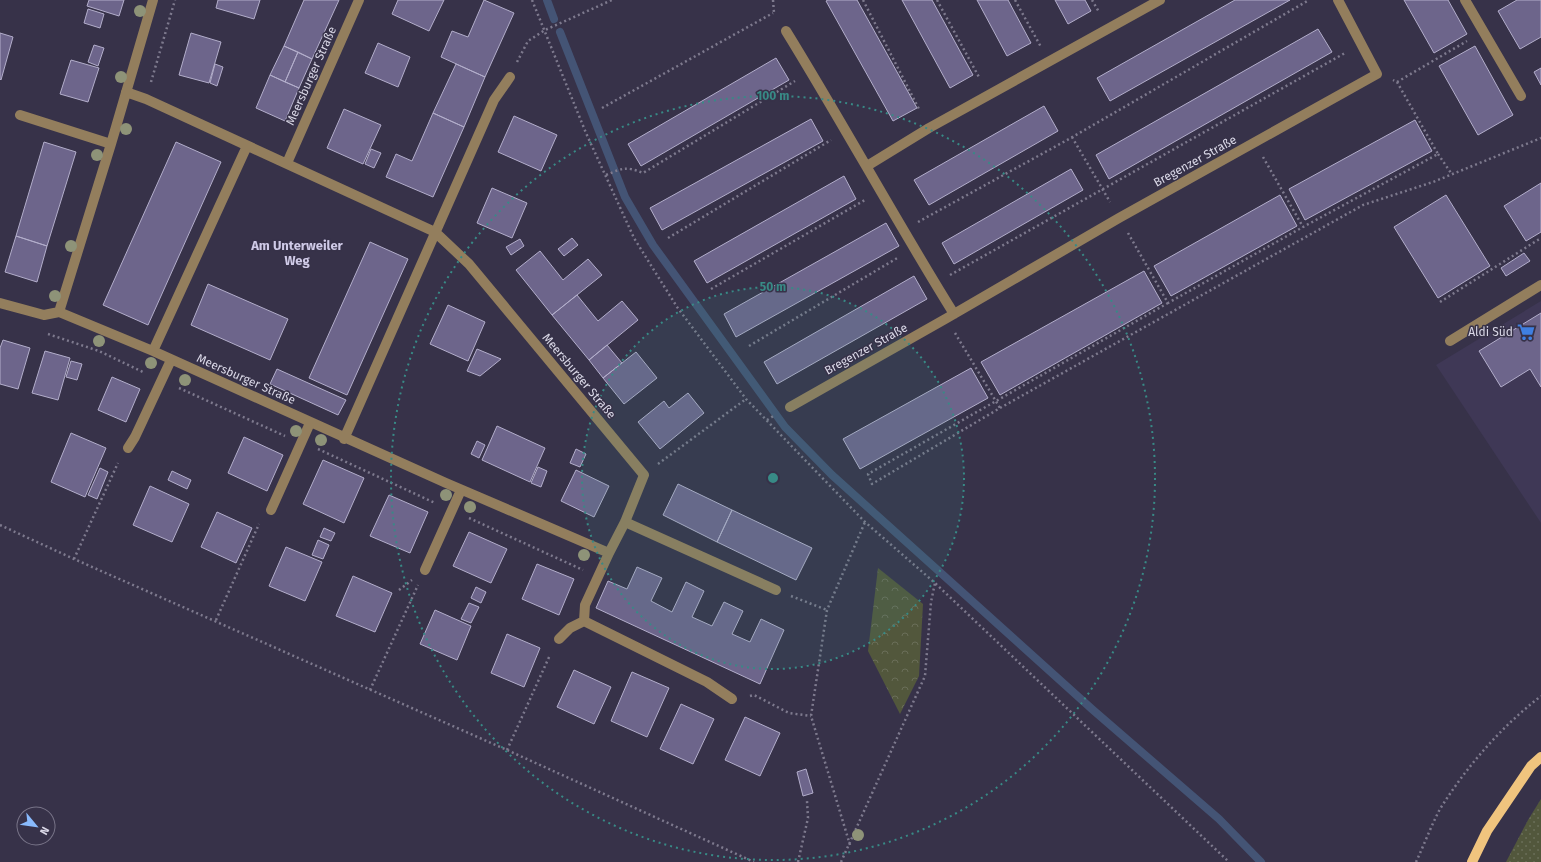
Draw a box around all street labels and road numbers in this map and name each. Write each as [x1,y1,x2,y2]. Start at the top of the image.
street label: Meersburger Straße [283,24,339,128]
street label: Bregenzer Straße [1151,132,1239,190]
street label: Bregenzer Straße [822,320,910,378]
street label: Meersburger Straße [539,331,619,421]
street label: Meersburger Straße [194,351,298,407]

